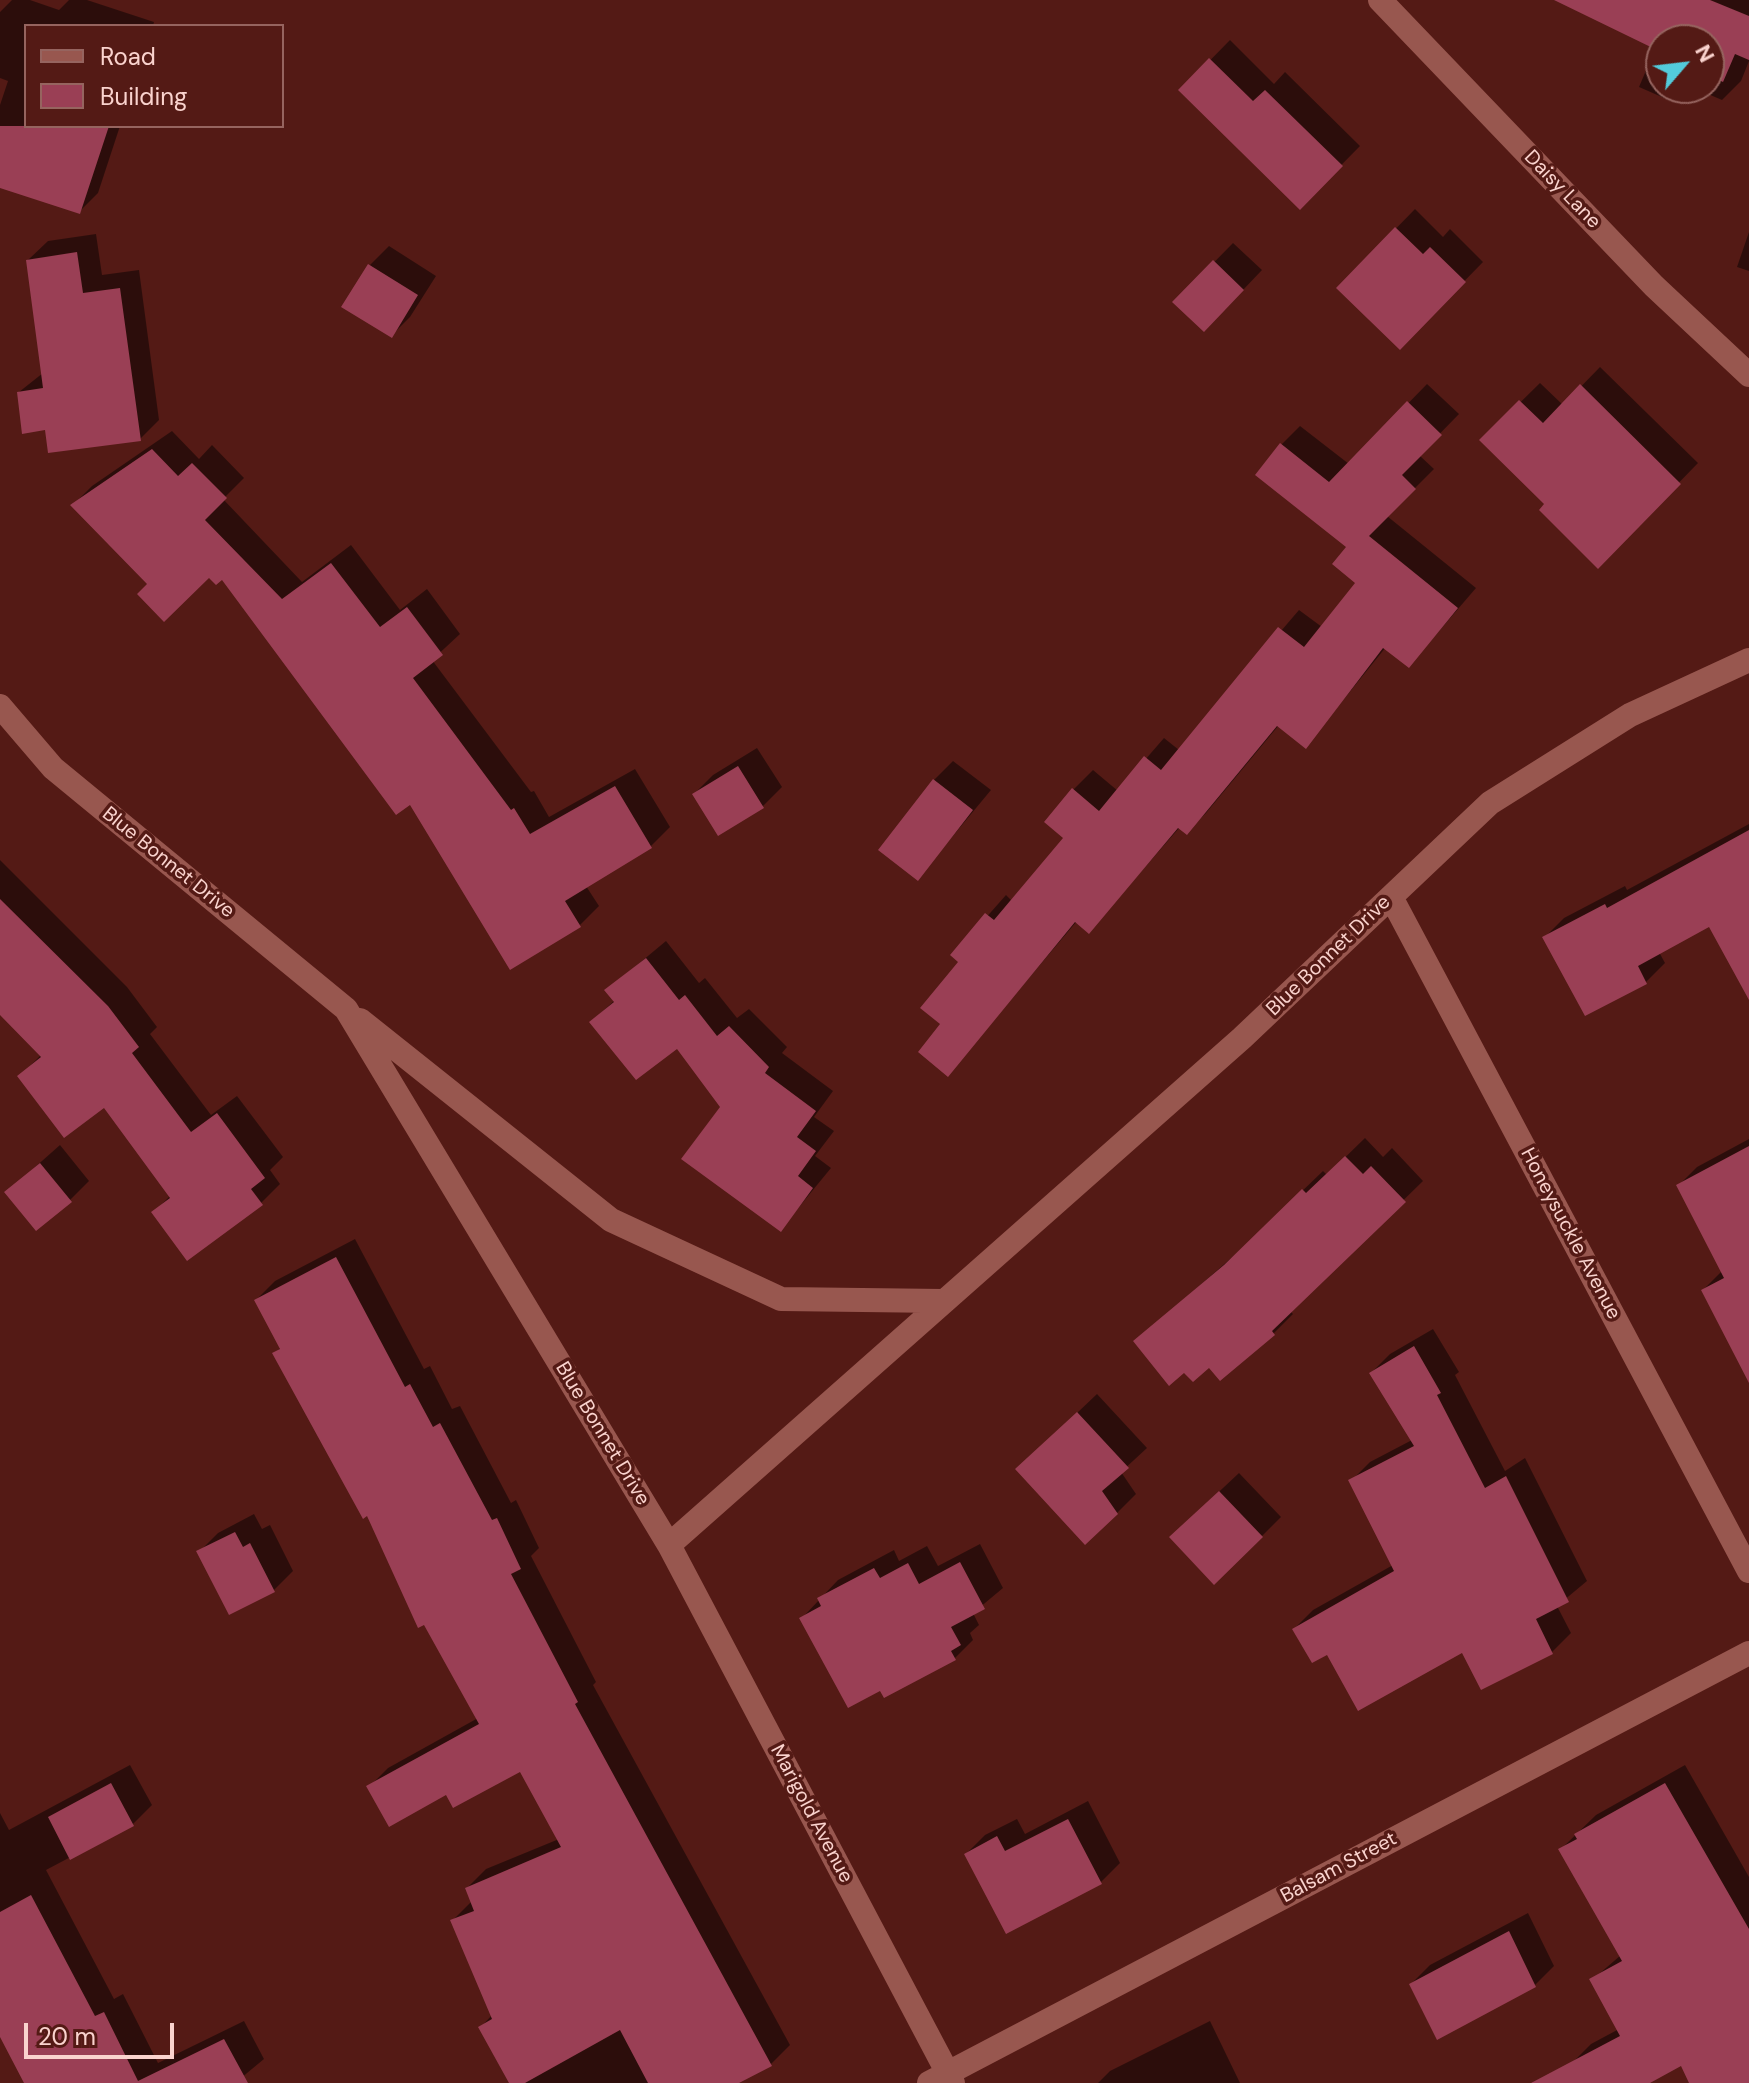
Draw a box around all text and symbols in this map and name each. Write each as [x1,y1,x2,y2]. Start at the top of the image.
legend [24,24,284,128]
north arrow [1645,24,1725,104]
text: N [1688,40,1721,67]
text: Road [100,41,156,72]
text: Building [100,81,187,112]
street label: Daisy Lane [1519,146,1605,234]
street label: Blue Bonnet Drive [97,802,239,924]
street label: Blue Bonnet Drive [1262,891,1396,1021]
street label: Honeysuckle Avenue [1515,1144,1625,1324]
street label: Blue Bonnet Drive [550,1358,654,1510]
street label: Marigold Avenue [765,1741,857,1887]
street label: Balsam Street [1277,1827,1401,1909]
scale bar [28,2007,178,2057]
text: 20 m [38,2021,96,2052]

